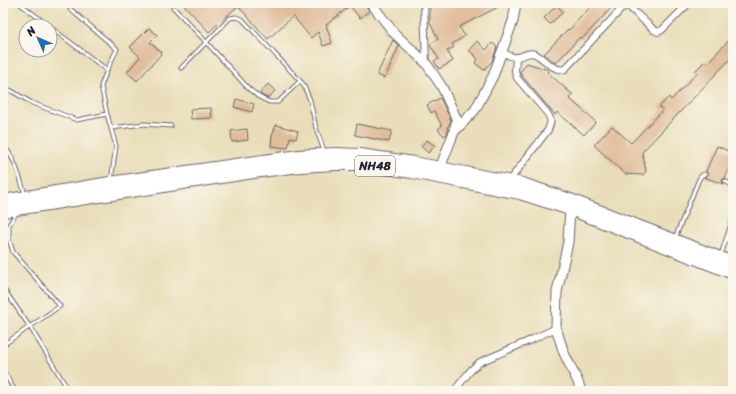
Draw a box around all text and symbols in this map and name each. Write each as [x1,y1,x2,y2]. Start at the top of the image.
north arrow [18,18,58,58]
text: N [21,22,41,41]
road number: NH48 [355,156,395,176]

